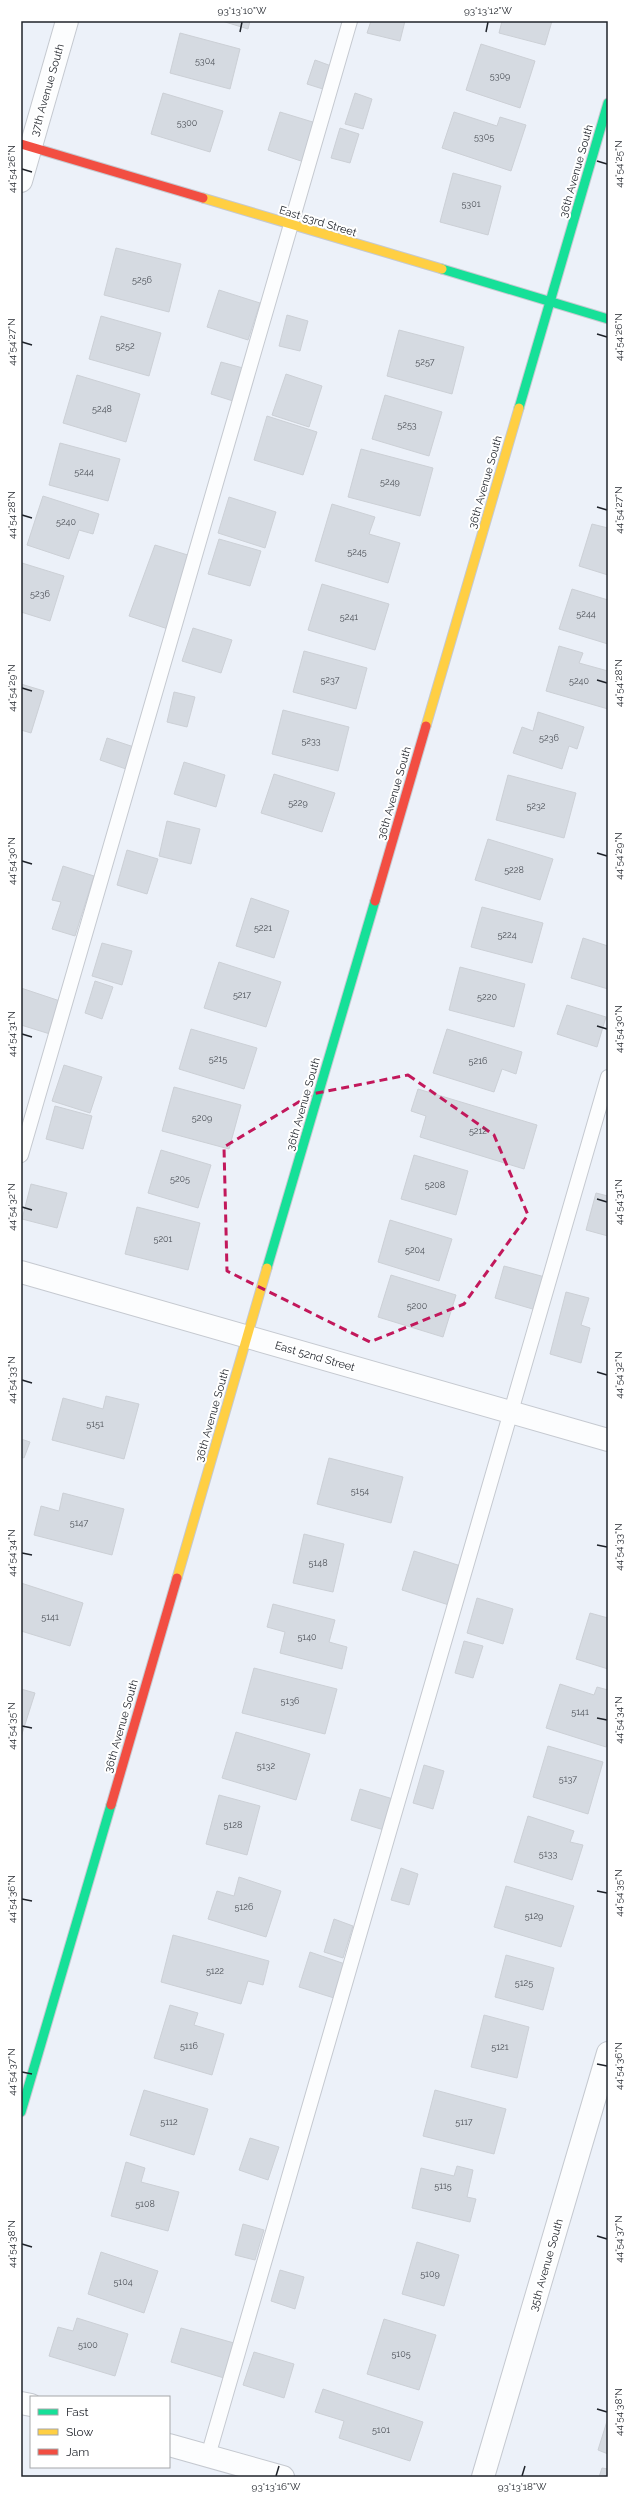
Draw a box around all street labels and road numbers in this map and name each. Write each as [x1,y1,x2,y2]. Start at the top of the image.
street label: 37th Avenue South [28,42,67,138]
street label: 36th Avenue South [557,123,596,219]
street label: East 53rd Street [278,204,358,240]
street label: 36th Avenue South [466,434,505,530]
street label: 36th Avenue South [375,745,414,841]
street label: 36th Avenue South [284,1056,323,1152]
street label: East 52nd Street [273,1339,357,1374]
street label: 36th Avenue South [193,1367,232,1463]
street label: 36th Avenue South [102,1678,141,1774]
street label: 35th Avenue South [527,2217,566,2313]

